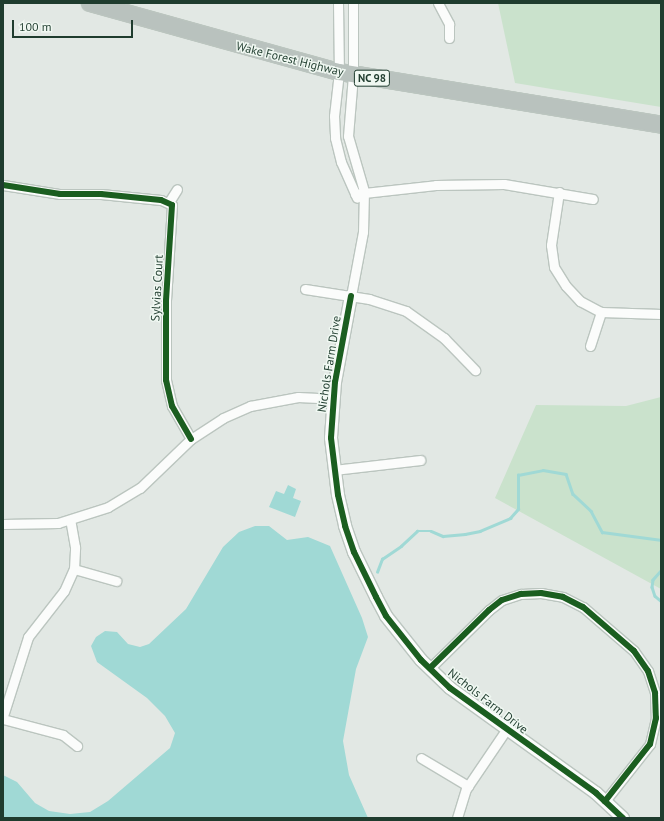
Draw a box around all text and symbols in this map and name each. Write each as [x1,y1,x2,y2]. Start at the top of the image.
scale bar [14,12,135,38]
text: 100 m [19,19,52,34]
street label: Wake Forest Highway [235,39,345,79]
road number: NC 98 [353,69,391,87]
street label: Sylvias Court [148,254,166,322]
street label: Nichols Farm Drive [314,315,344,413]
street label: Nichols Farm Drive [445,665,531,737]

